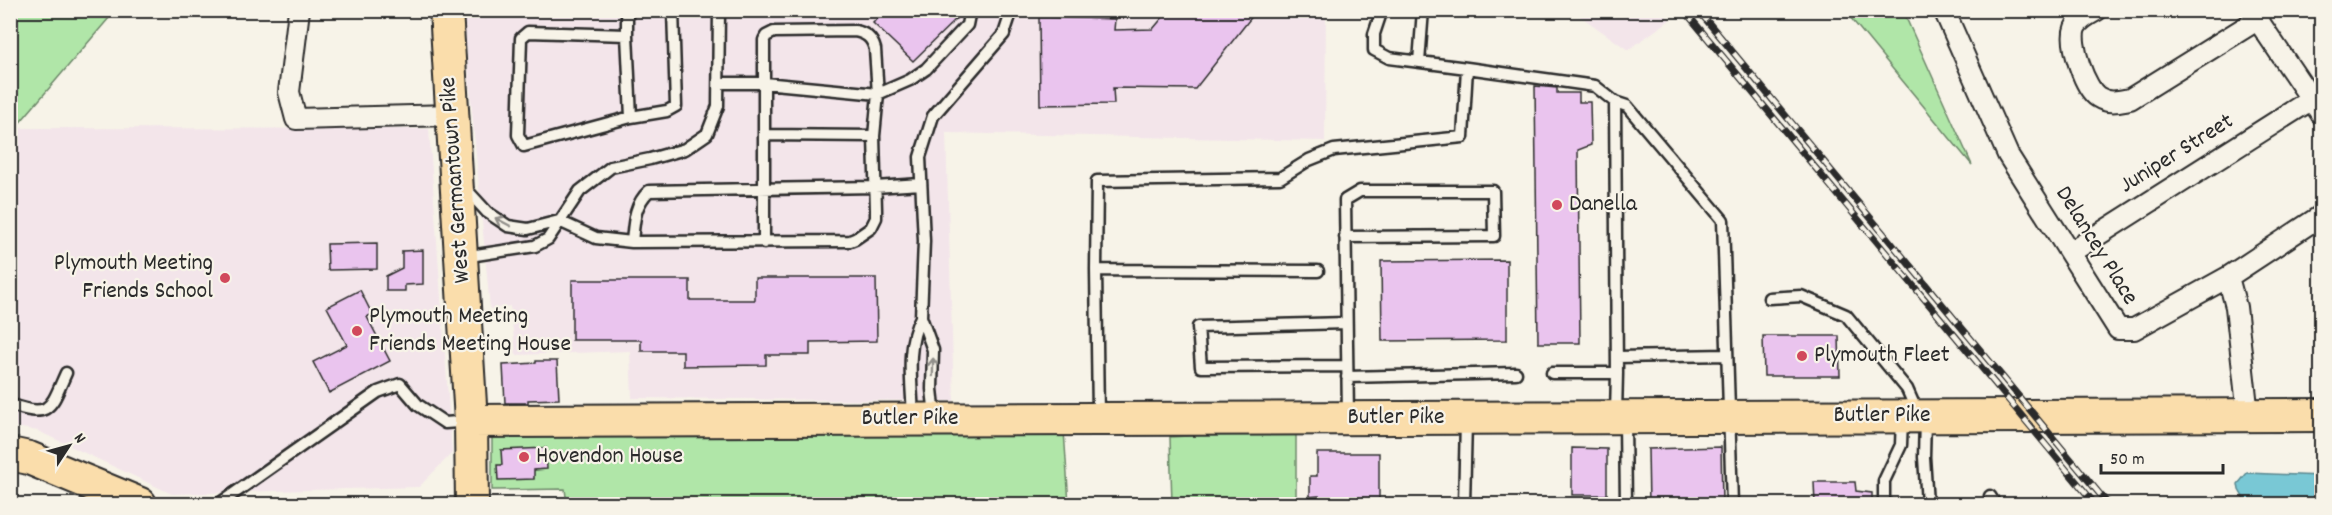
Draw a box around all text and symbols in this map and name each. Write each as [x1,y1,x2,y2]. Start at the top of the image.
street label: West Germantown Pike [432,76,480,284]
street label: Juniper Street [2113,105,2241,203]
street label: Delancey Place [2046,180,2146,312]
place label: Danella [1569,188,1638,222]
marker: Danella [1550,198,1564,212]
one-way arrow [495,216,512,228]
place label: Plymouth Meeting Friends School [54,247,213,309]
marker: Plymouth Meeting Friends School [218,271,232,285]
place label: Plymouth Meeting Friends Meeting House [369,300,571,362]
marker: Plymouth Meeting Friends Meeting House [350,324,364,338]
place label: Plymouth Fleet [1814,339,1950,373]
marker: Plymouth Fleet [1795,349,1809,363]
one-way arrow [927,358,939,378]
street label: Butler Pike [1834,399,1930,433]
street label: Butler Pike [1348,401,1444,435]
street label: Butler Pike [862,402,958,436]
north arrow [39,416,99,476]
text: N [67,429,91,449]
scale bar [2101,437,2222,475]
place label: Hovendon House [536,440,683,474]
text: 50 m [2110,448,2145,473]
marker: Hovendon House [517,450,531,464]

